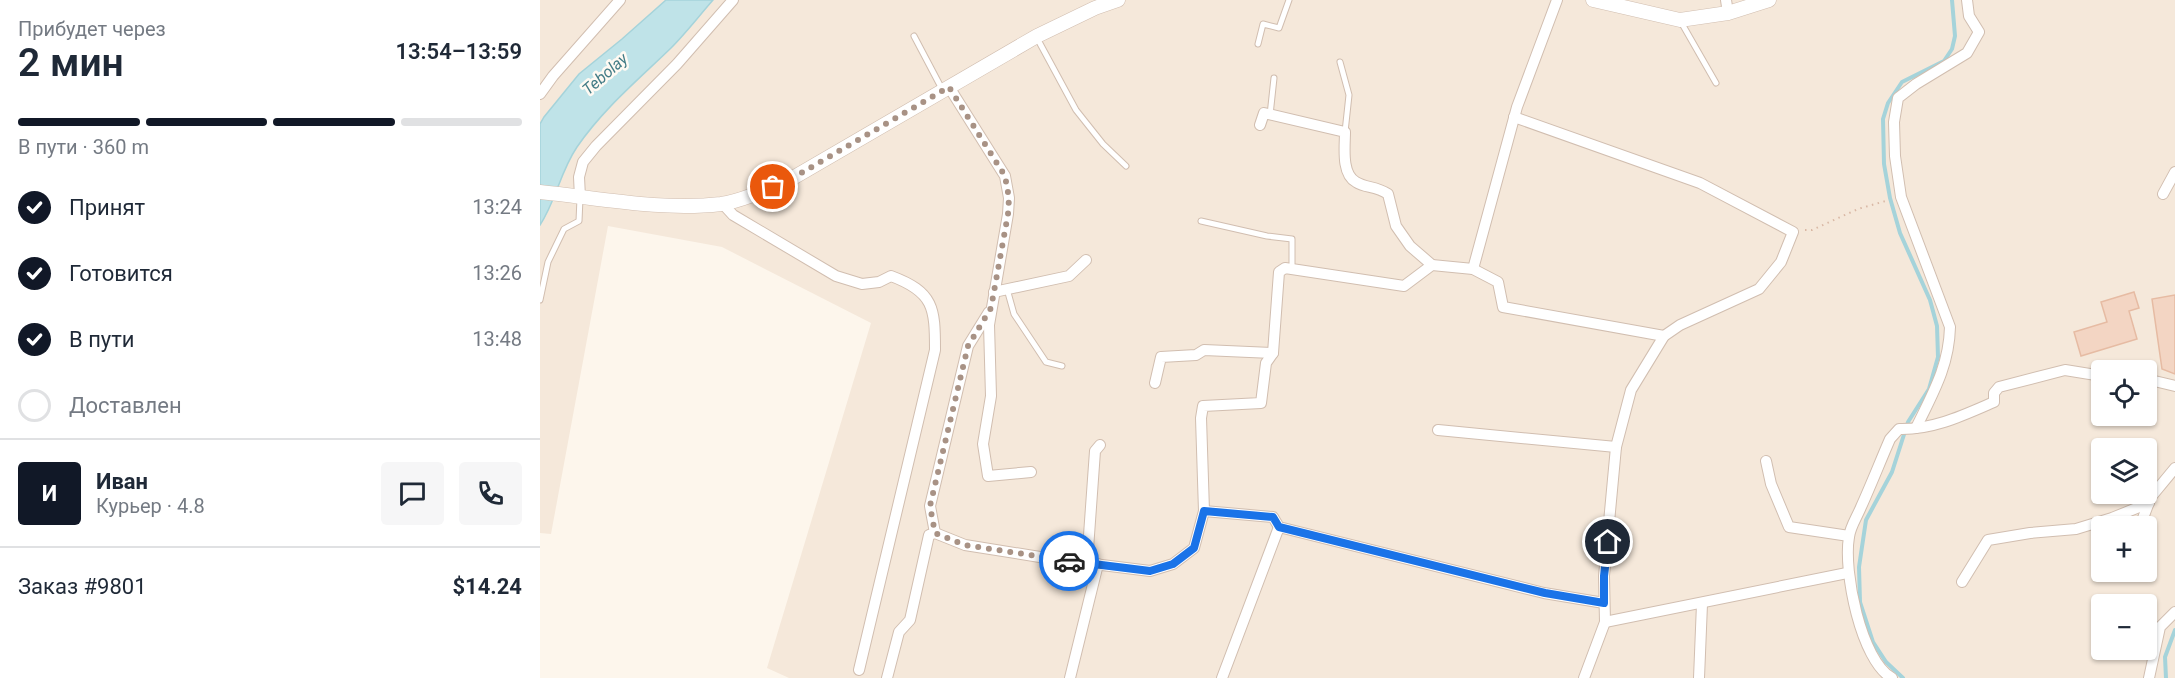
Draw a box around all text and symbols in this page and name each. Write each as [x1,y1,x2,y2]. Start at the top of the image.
text: Прибудет через [18,17,166,41]
text: 13:54–13:59 [395,39,522,64]
text: 2 мин [18,40,124,86]
water label: Tebolay [578,49,632,99]
text: В пути · 360 m [18,135,149,159]
pin [747,161,798,212]
icon: bag [756,170,789,203]
icon: check [18,191,51,224]
text: Принят [69,195,145,220]
text: 13:24 [472,195,522,219]
icon: check [18,257,51,290]
text: Готовится [69,261,173,286]
text: 13:26 [472,261,522,285]
icon: check [18,323,51,356]
text: В пути [69,327,135,352]
text: 13:48 [472,327,522,351]
map controls [2091,360,2157,660]
button: locate [2091,360,2157,426]
text: Доставлен [69,393,182,418]
button: layers [2091,438,2157,504]
button: chat [381,462,444,525]
button: phone [459,462,522,525]
text: Иван [96,469,148,494]
text: И [42,481,57,506]
text: Курьер · 4.8 [96,494,205,518]
pin [1582,516,1633,567]
button: + [2091,516,2157,582]
icon: home [1591,525,1624,558]
courier [1039,531,1099,591]
icon: car [1053,545,1086,578]
text: Заказ #9801 [18,574,147,599]
text: $14.24 [453,574,522,599]
button: − [2091,594,2157,660]

